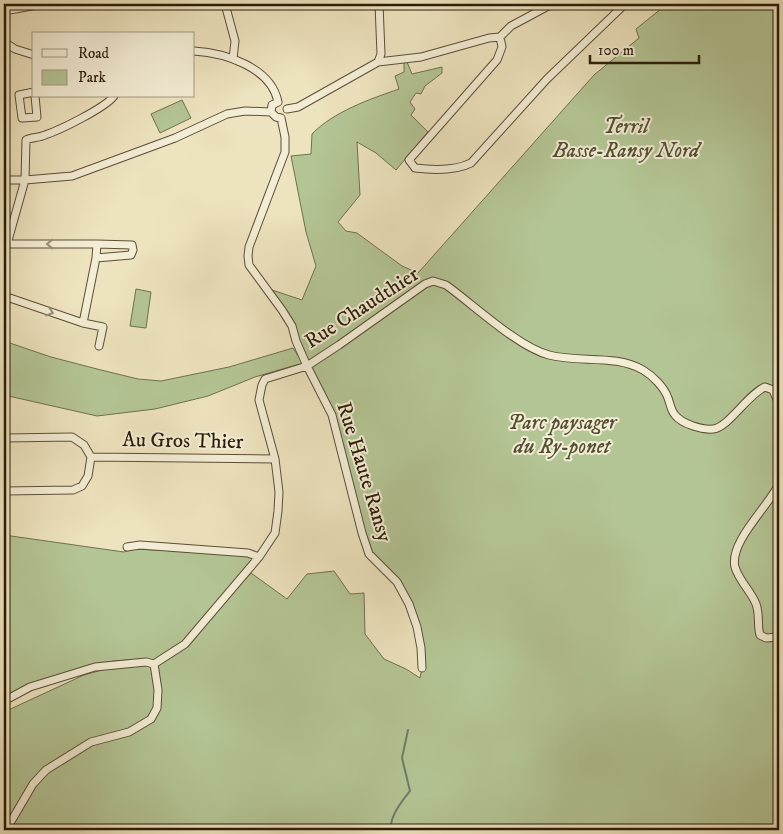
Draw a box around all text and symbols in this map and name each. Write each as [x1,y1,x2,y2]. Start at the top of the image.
legend [32,32,195,98]
scale bar [590,32,699,64]
text: 100 m [598,41,634,60]
text: Road [78,44,110,63]
text: Park [78,68,107,87]
park label: Terril Basse-Ransy Nord [552,114,702,164]
one-way arrow [45,239,53,249]
street label: Rue Chaudthier [300,261,424,355]
one-way arrow [45,306,54,316]
street label: Rue Haute Ransy [330,399,398,546]
park label: Parc paysager du Ry-ponet [508,410,618,460]
street label: Au Gros Thier [122,427,244,455]

